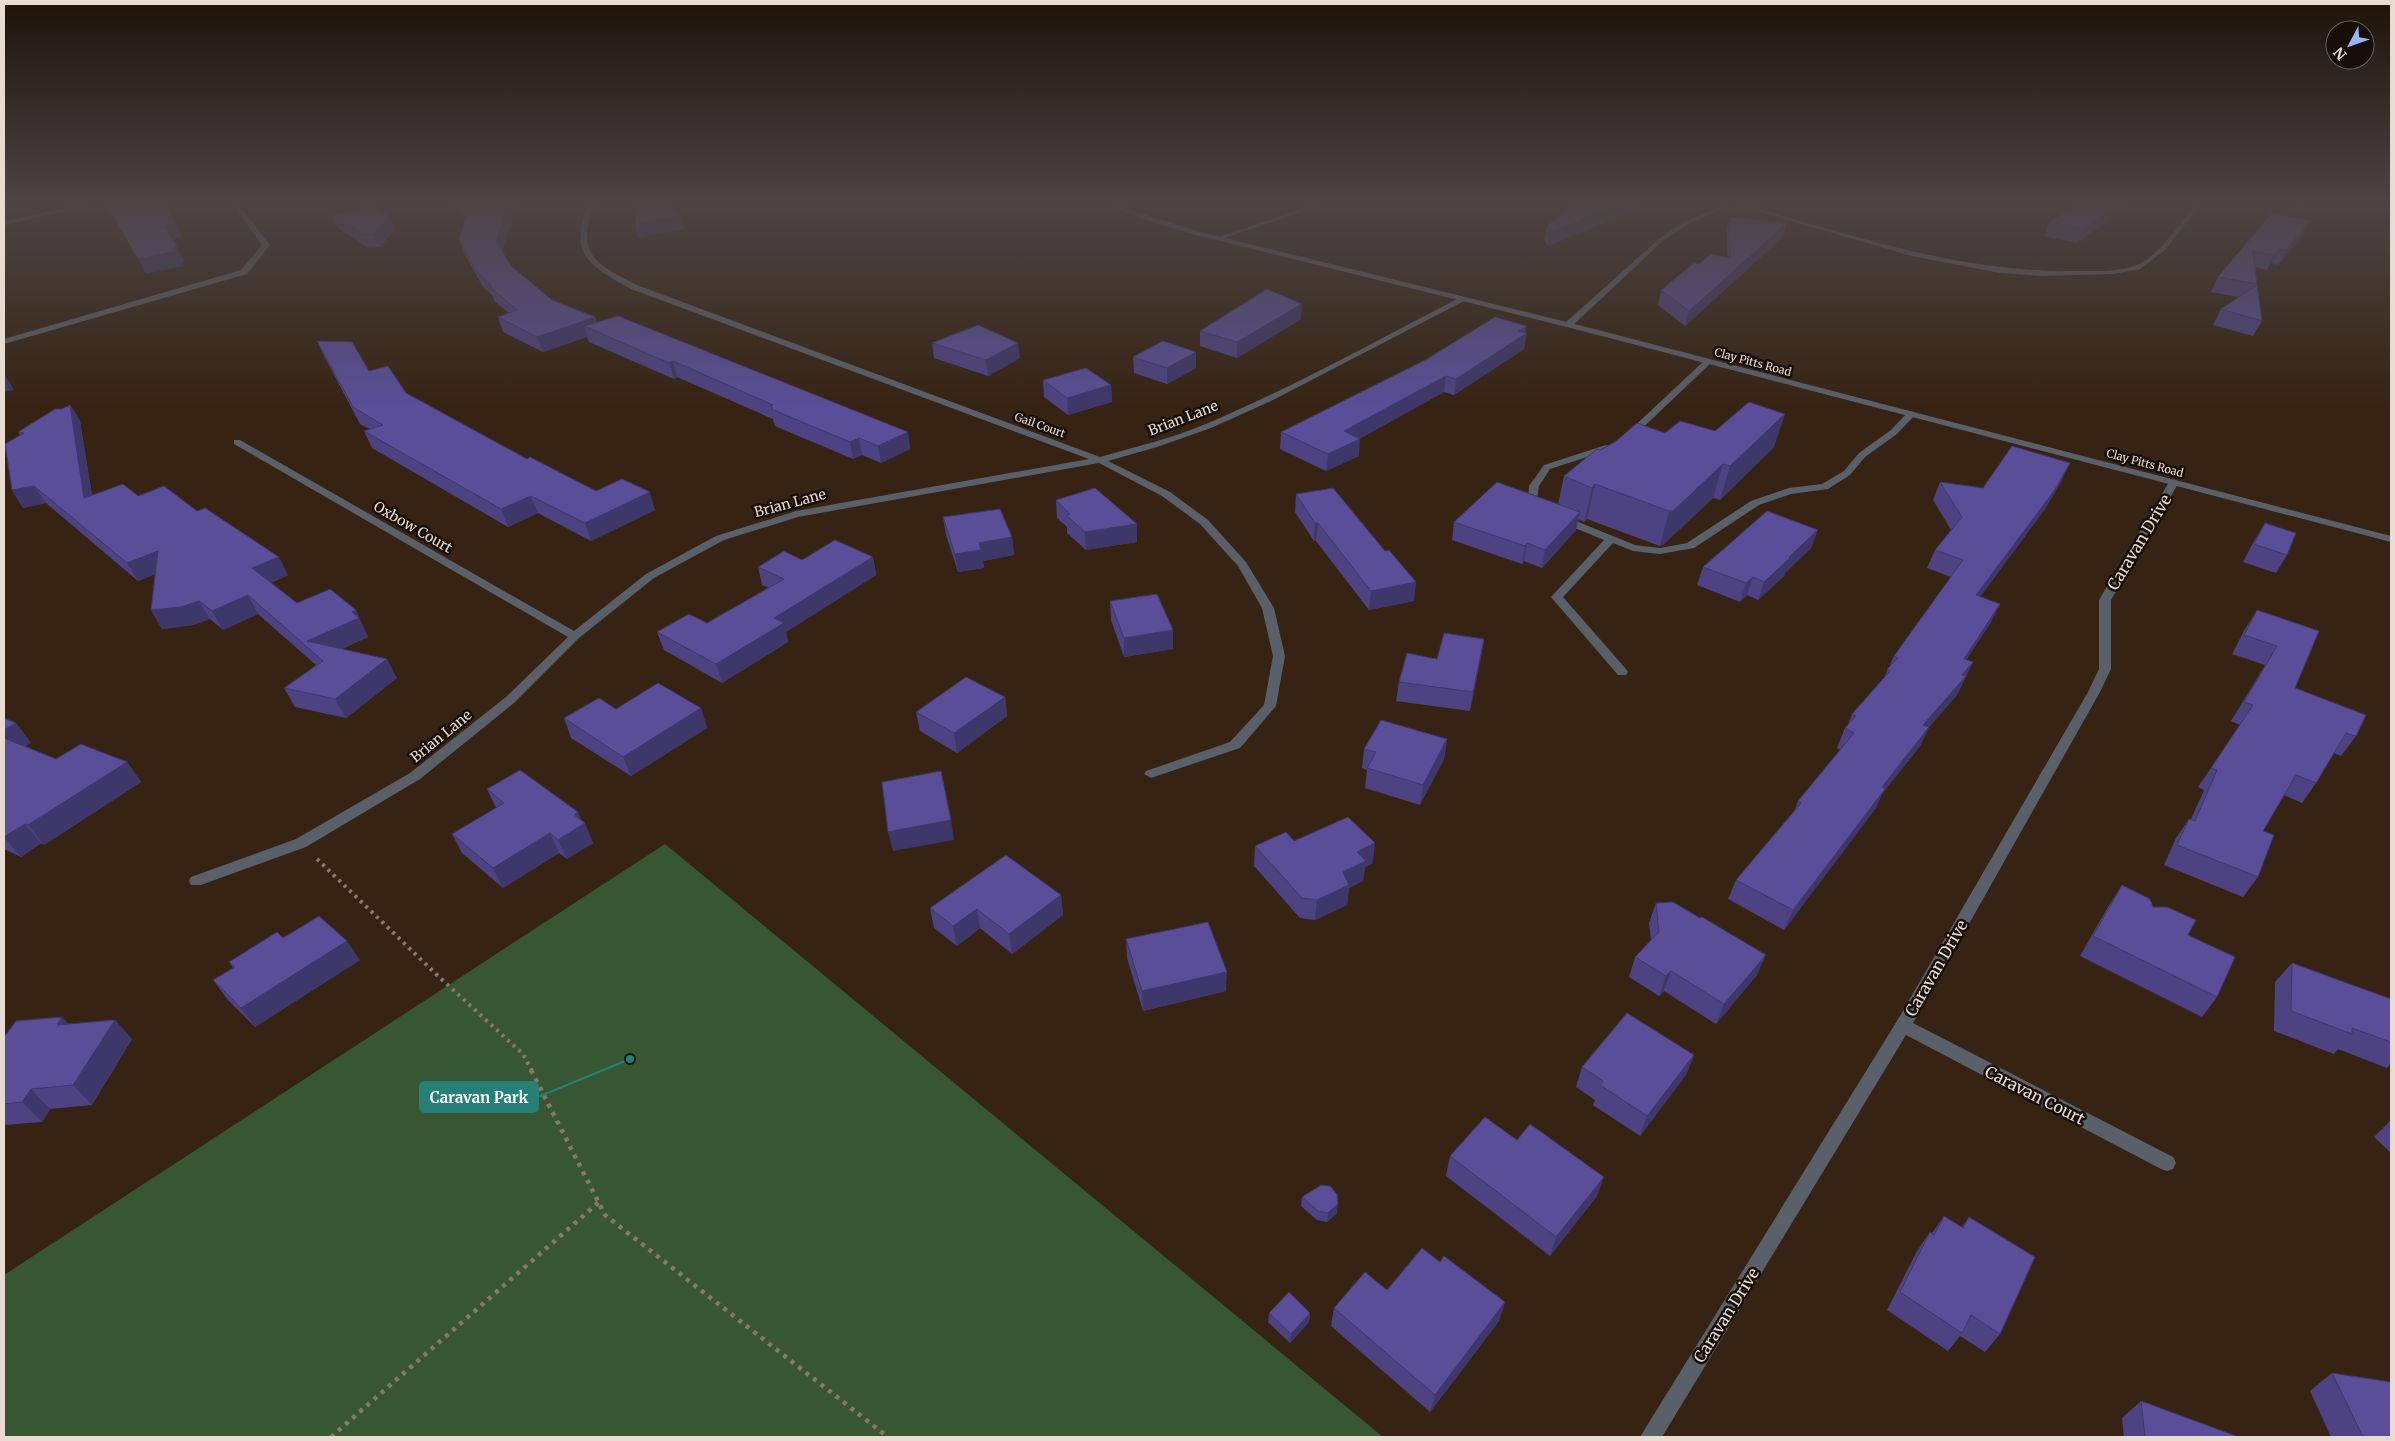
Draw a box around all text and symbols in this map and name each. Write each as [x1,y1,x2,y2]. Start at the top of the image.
north arrow [2325,20,2375,70]
text: N [2330,43,2351,64]
street label: Clay Pitts Road [1713,345,1793,379]
street label: Brian Lane [1145,396,1221,440]
street label: Gail Court [1013,409,1068,441]
street label: Clay Pitts Road [2105,446,2185,480]
street label: Brian Lane [752,485,828,521]
street label: Caravan Drive [2103,491,2175,593]
street label: Oxbow Court [370,497,456,557]
street label: Brian Lane [407,706,475,766]
street label: Caravan Drive [1900,916,1972,1020]
street label: Caravan Court [1982,1061,2089,1129]
callout: Caravan Park [420,1082,538,1112]
text: Caravan Park [430,1088,528,1107]
street label: Caravan Drive [1689,1264,1763,1366]

